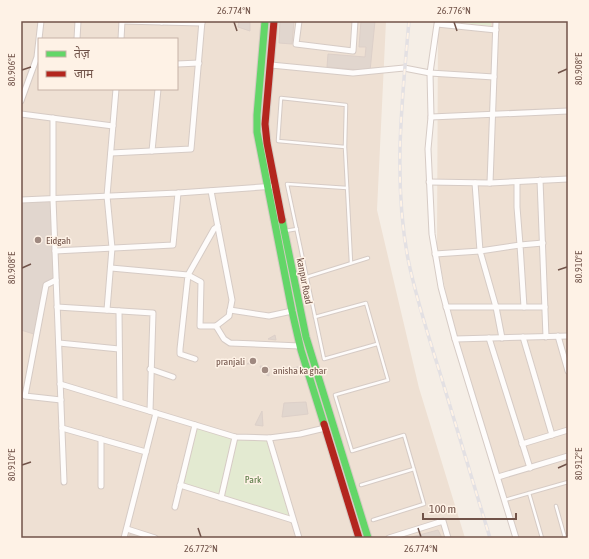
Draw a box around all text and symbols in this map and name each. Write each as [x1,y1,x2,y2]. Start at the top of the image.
text: 26.774°N [217,5,251,16]
text: 26.776°N [437,5,471,16]
legend [38,38,178,90]
text: तेज़ [74,46,91,61]
text: 80.908°E [573,52,584,85]
text: 80.906°E [6,53,17,86]
text: जाम [74,67,94,81]
marker: Eidgah [33,235,43,245]
place label: Eidgah [46,235,71,246]
text: 80.910°E [573,250,584,283]
text: 80.908°E [6,251,17,284]
street label: kanpur Road [295,257,314,305]
place label: pranjali [216,356,245,367]
marker: pranjali [248,356,258,366]
marker: anisha ka ghar [260,365,270,375]
place label: anisha ka ghar [273,365,327,376]
text: 80.912°E [573,447,584,480]
text: 80.910°E [6,448,17,481]
park label: Park [245,474,262,485]
scale bar [423,495,516,521]
text: 100 m [429,502,456,516]
text: 26.772°N [184,543,218,554]
text: 26.774°N [404,543,438,554]

